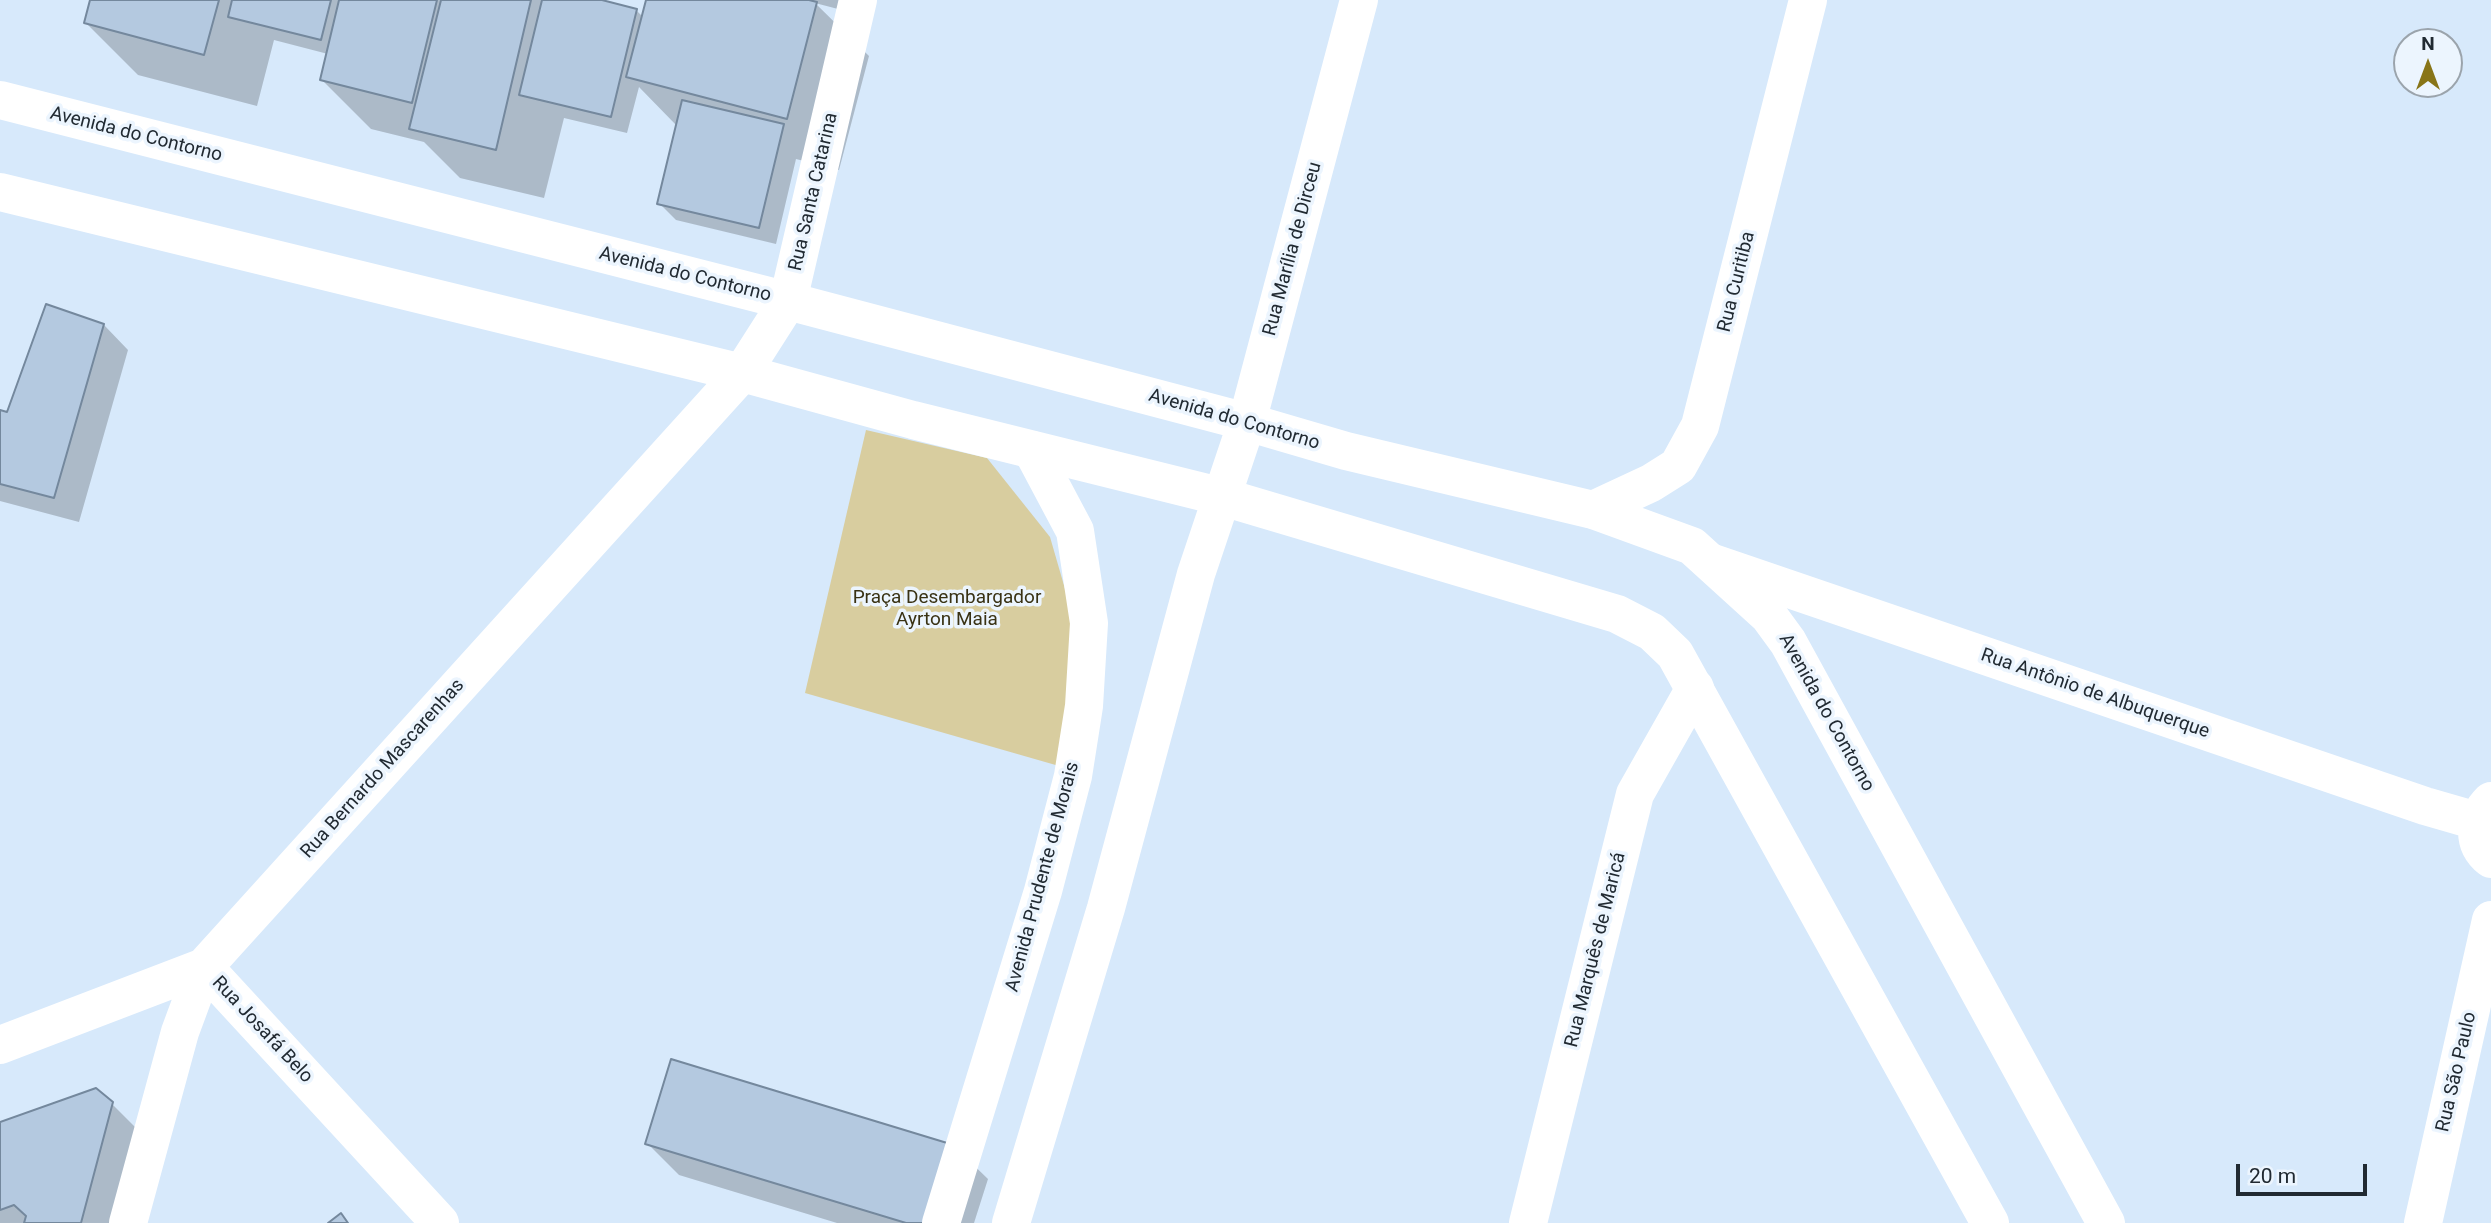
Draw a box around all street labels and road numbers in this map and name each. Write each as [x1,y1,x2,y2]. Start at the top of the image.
street label: Avenida do Contorno [48,103,224,167]
street label: Rua Santa Catarina [785,111,843,273]
street label: Rua Marília de Dirceu [1259,160,1327,338]
street label: Rua Curitiba [1713,229,1761,335]
street label: Avenida do Contorno [597,243,773,307]
street label: Avenida do Contorno [1146,385,1322,455]
street label: Avenida do Contorno [1773,630,1879,796]
street label: Rua Antônio de Albuquerque [1978,644,2212,744]
street label: Rua Bernardo Mascarenhas [296,675,470,863]
street label: Avenida Prudente de Morais [1001,760,1085,994]
street label: Rua Marquês de Maricá [1561,850,1631,1050]
street label: Rua Josafá Belo [207,972,317,1088]
street label: Rua São Paulo [2432,1010,2482,1134]

